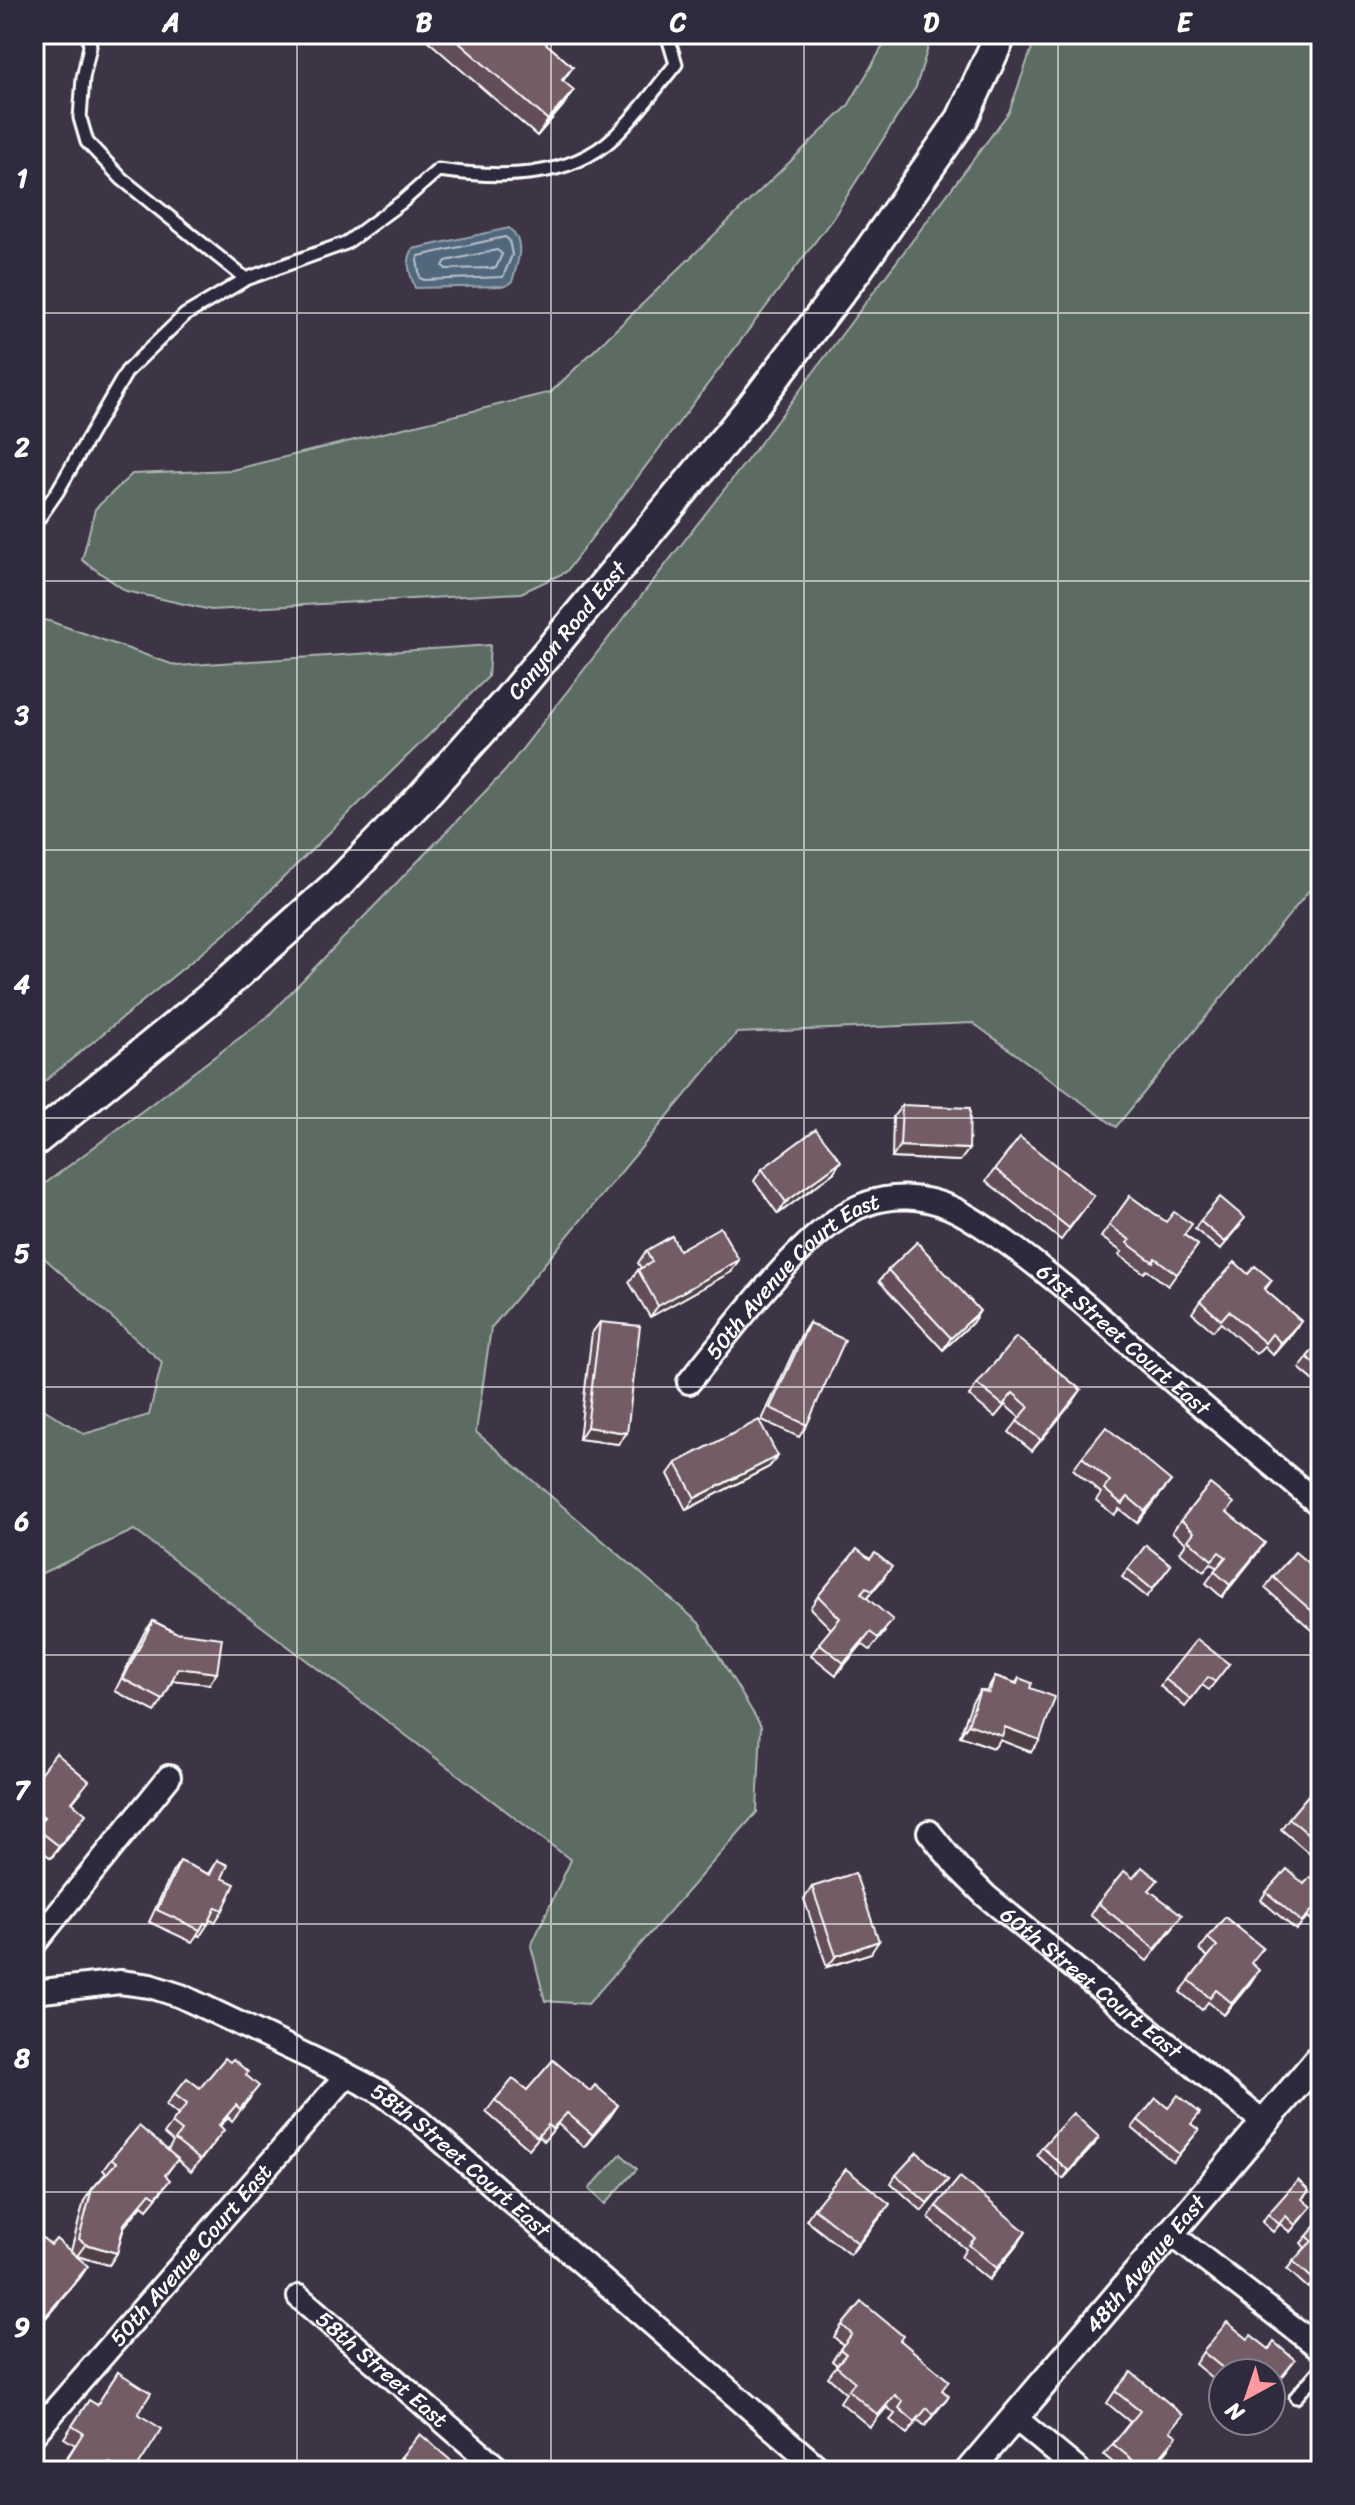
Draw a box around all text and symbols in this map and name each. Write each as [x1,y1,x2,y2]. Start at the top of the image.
text: A [161,0,180,45]
text: B [416,0,433,45]
text: C [669,0,687,45]
text: D [923,0,939,45]
text: E [1177,0,1194,45]
text: 1 [16,155,28,201]
text: 2 [13,424,30,470]
street label: Canyon Road East [497,551,637,709]
text: 3 [14,692,30,738]
text: 4 [14,961,30,1007]
street label: 50th Avenue Court East [695,1181,884,1368]
text: 5 [14,1230,30,1276]
street label: 61st Street Court East [1028,1252,1221,1426]
text: 6 [14,1498,30,1544]
text: 7 [15,1767,32,1813]
street label: 60th Street Court East [992,1896,1192,2069]
text: 8 [13,2035,30,2081]
street label: 58th Street Court East [364,2071,561,2248]
street label: 50th Avenue Court East [99,2154,282,2355]
street label: 48th Avenue East [1074,2184,1216,2342]
street label: 58th Street East [307,2300,458,2438]
text: 9 [14,2304,30,2350]
north arrow [1207,2357,1287,2437]
text: N [1216,2392,1254,2432]

